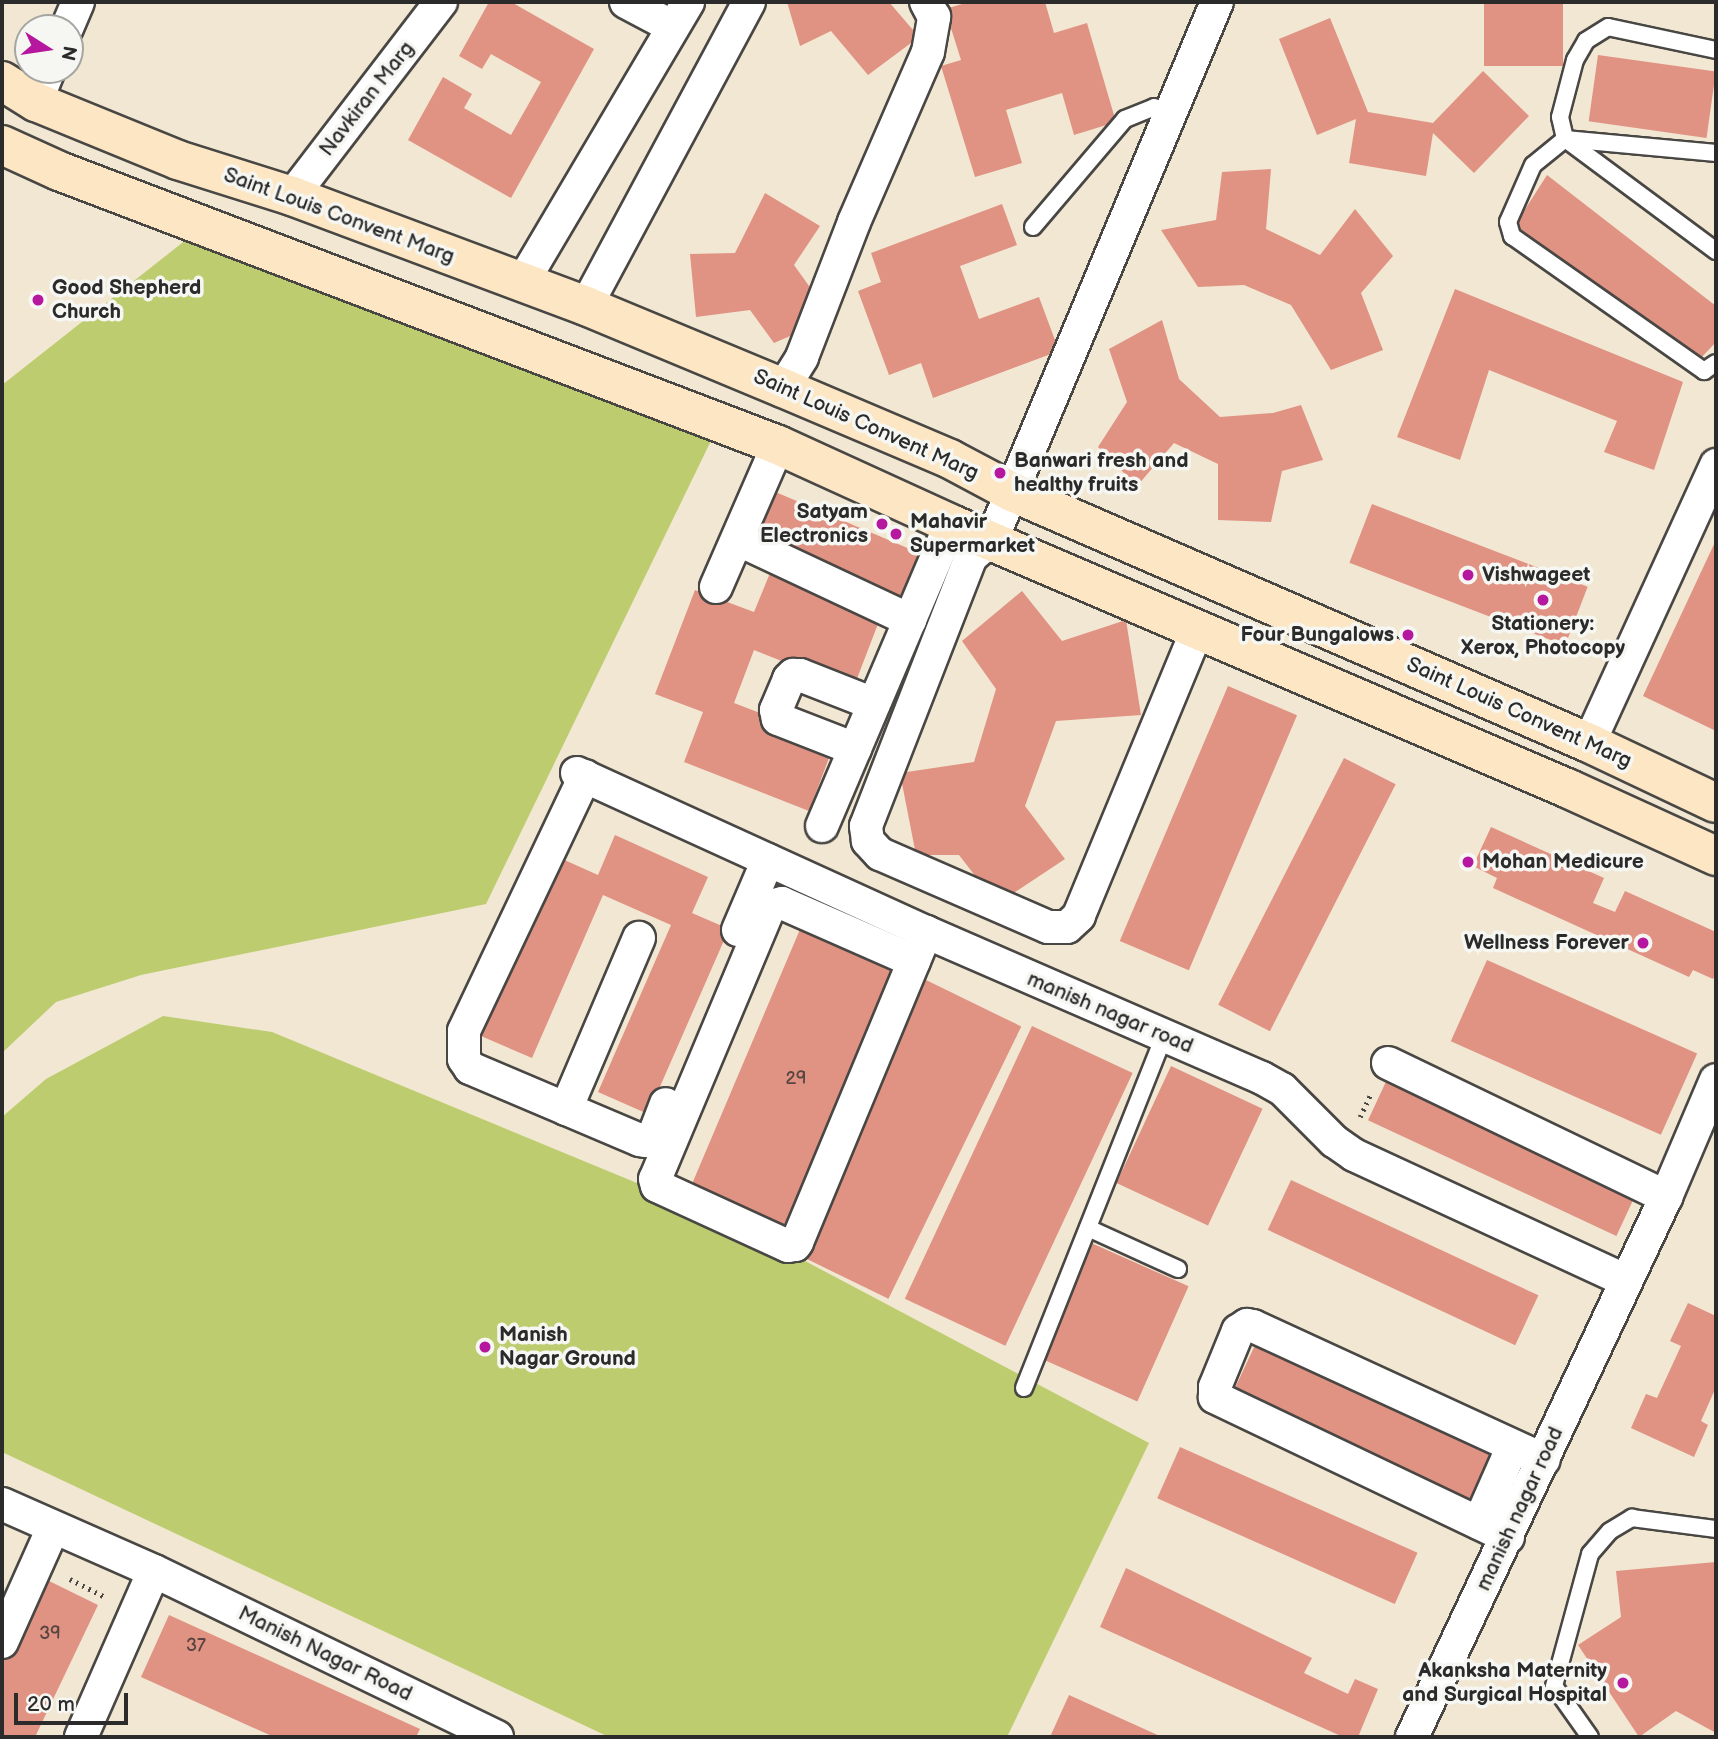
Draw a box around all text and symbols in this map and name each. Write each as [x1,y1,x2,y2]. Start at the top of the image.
north arrow [14,14,84,84]
street label: Navkiran Marg [314,37,420,161]
text: N [55,44,81,62]
street label: Saint Louis Convent Marg [220,163,458,269]
place label: Good Shepherd Church [52,275,201,325]
marker: Good Shepherd Church [30,292,46,308]
street label: Saint Louis Convent Marg [750,364,982,486]
place label: Banwari fresh and healthy fruits [1014,448,1188,498]
marker: Banwari fresh and healthy fruits [992,465,1008,481]
place label: Satyam Electronics [760,499,868,549]
place label: Mahavir Supermarket [910,509,1035,559]
marker: Satyam Electronics [874,516,890,532]
marker: Mahavir Supermarket [888,526,904,542]
place label: Vishwageet [1482,562,1590,588]
marker: Vishwageet [1460,567,1476,583]
marker: Stationery: Xerox, Photocopy [1535,592,1551,608]
place label: Stationery: Xerox, Photocopy [1461,611,1625,661]
place label: Four Bungalows [1241,622,1394,648]
marker: Four Bungalows [1400,627,1416,643]
street label: Saint Louis Convent Marg [1403,652,1635,774]
place label: Mohan Medicure [1482,849,1644,875]
marker: Mohan Medicure [1460,854,1476,870]
place label: Wellness Forever [1464,930,1629,956]
marker: Wellness Forever [1635,935,1651,951]
street label: manish nagar road [1023,967,1197,1059]
house number: 29 [785,1068,807,1090]
place label: Manish Nagar Ground [499,1322,636,1372]
marker: Manish Nagar Ground [477,1339,493,1355]
street label: manish nagar road [1471,1423,1569,1595]
street label: Manish Nagar Road [234,1601,416,1707]
house number: 39 [39,1623,61,1645]
house number: 37 [186,1635,206,1657]
place label: Akanksha Maternity and Surgical Hospital [1402,1658,1607,1708]
marker: Akanksha Maternity and Surgical Hospital [1613,1673,1633,1693]
scale bar [18,1680,131,1724]
text: 20 m [27,1692,75,1717]

